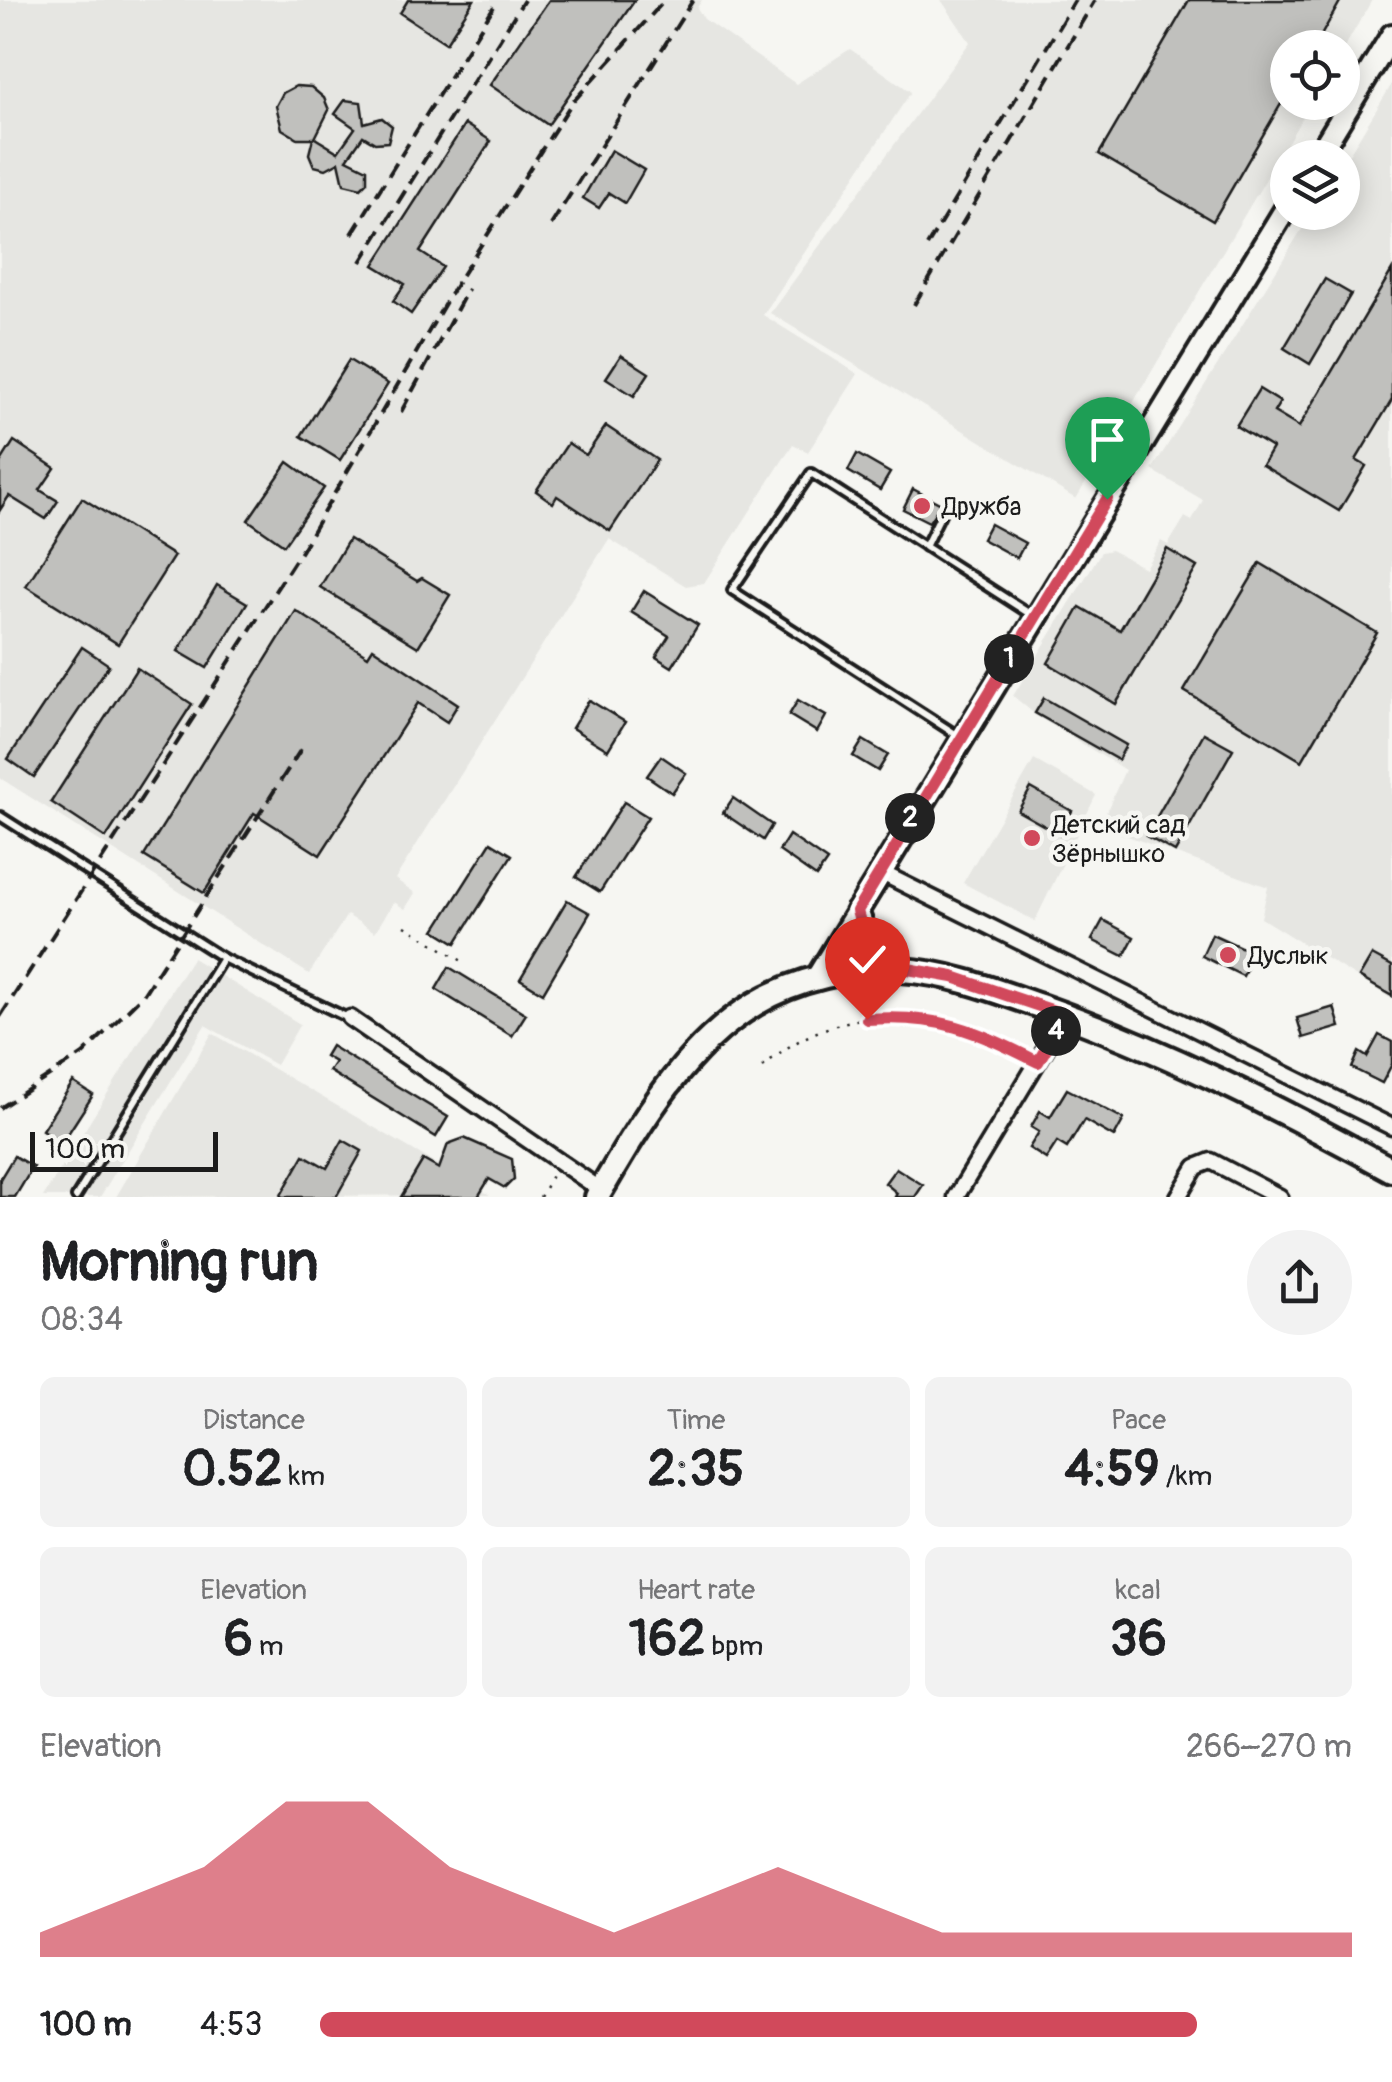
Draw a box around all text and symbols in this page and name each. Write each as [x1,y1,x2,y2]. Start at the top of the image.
map controls [1270,30,1360,230]
button: locate [1270,30,1360,120]
button: layers [1270,140,1360,230]
pin [1065,397,1150,500]
icon: arrive [1080,412,1135,467]
place label: Дружба [941,492,1021,523]
marker: Дружба [911,495,933,517]
pin: 1 [984,634,1034,684]
text: 1 [1004,641,1014,676]
pin: 2 [885,793,935,843]
text: 2 [902,800,918,835]
place label: Детский сад Зёрнышко [1051,810,1185,870]
marker: Детский сад Зёрнышко [1021,827,1043,849]
pin [825,917,910,1020]
icon: check [840,932,895,987]
place label: Дуслык [1247,941,1329,972]
marker: Дуслык [1217,944,1239,966]
pin: 4 [1031,1006,1081,1056]
text: 4 [1048,1013,1064,1048]
scale bar [30,1127,218,1172]
text: 100 m [45,1132,125,1167]
text: Morning run [40,1228,318,1297]
button: share [1247,1230,1352,1335]
text: 08:34 [40,1300,123,1340]
text: Distance [202,1403,305,1438]
text: Time [667,1403,725,1438]
text: Pace [1111,1403,1166,1438]
text: 0.52 [182,1438,282,1501]
text: 2:35 [648,1438,744,1501]
text: 4:59 [1064,1438,1160,1501]
text: km [282,1459,325,1494]
text: /km [1160,1459,1212,1494]
text: Elevation [200,1573,307,1608]
text: Heart rate [637,1573,755,1608]
text: kcal [1116,1573,1161,1608]
text: 6 [224,1608,253,1671]
text: 162 [629,1608,705,1671]
text: 36 [1110,1608,1167,1671]
text: m [253,1629,284,1664]
text: bpm [705,1629,763,1664]
text: Elevation [40,1727,162,1767]
text: 266–270 m [1186,1727,1352,1767]
text: 100 m [40,2005,132,2045]
text: 4:53 [200,2005,262,2045]

